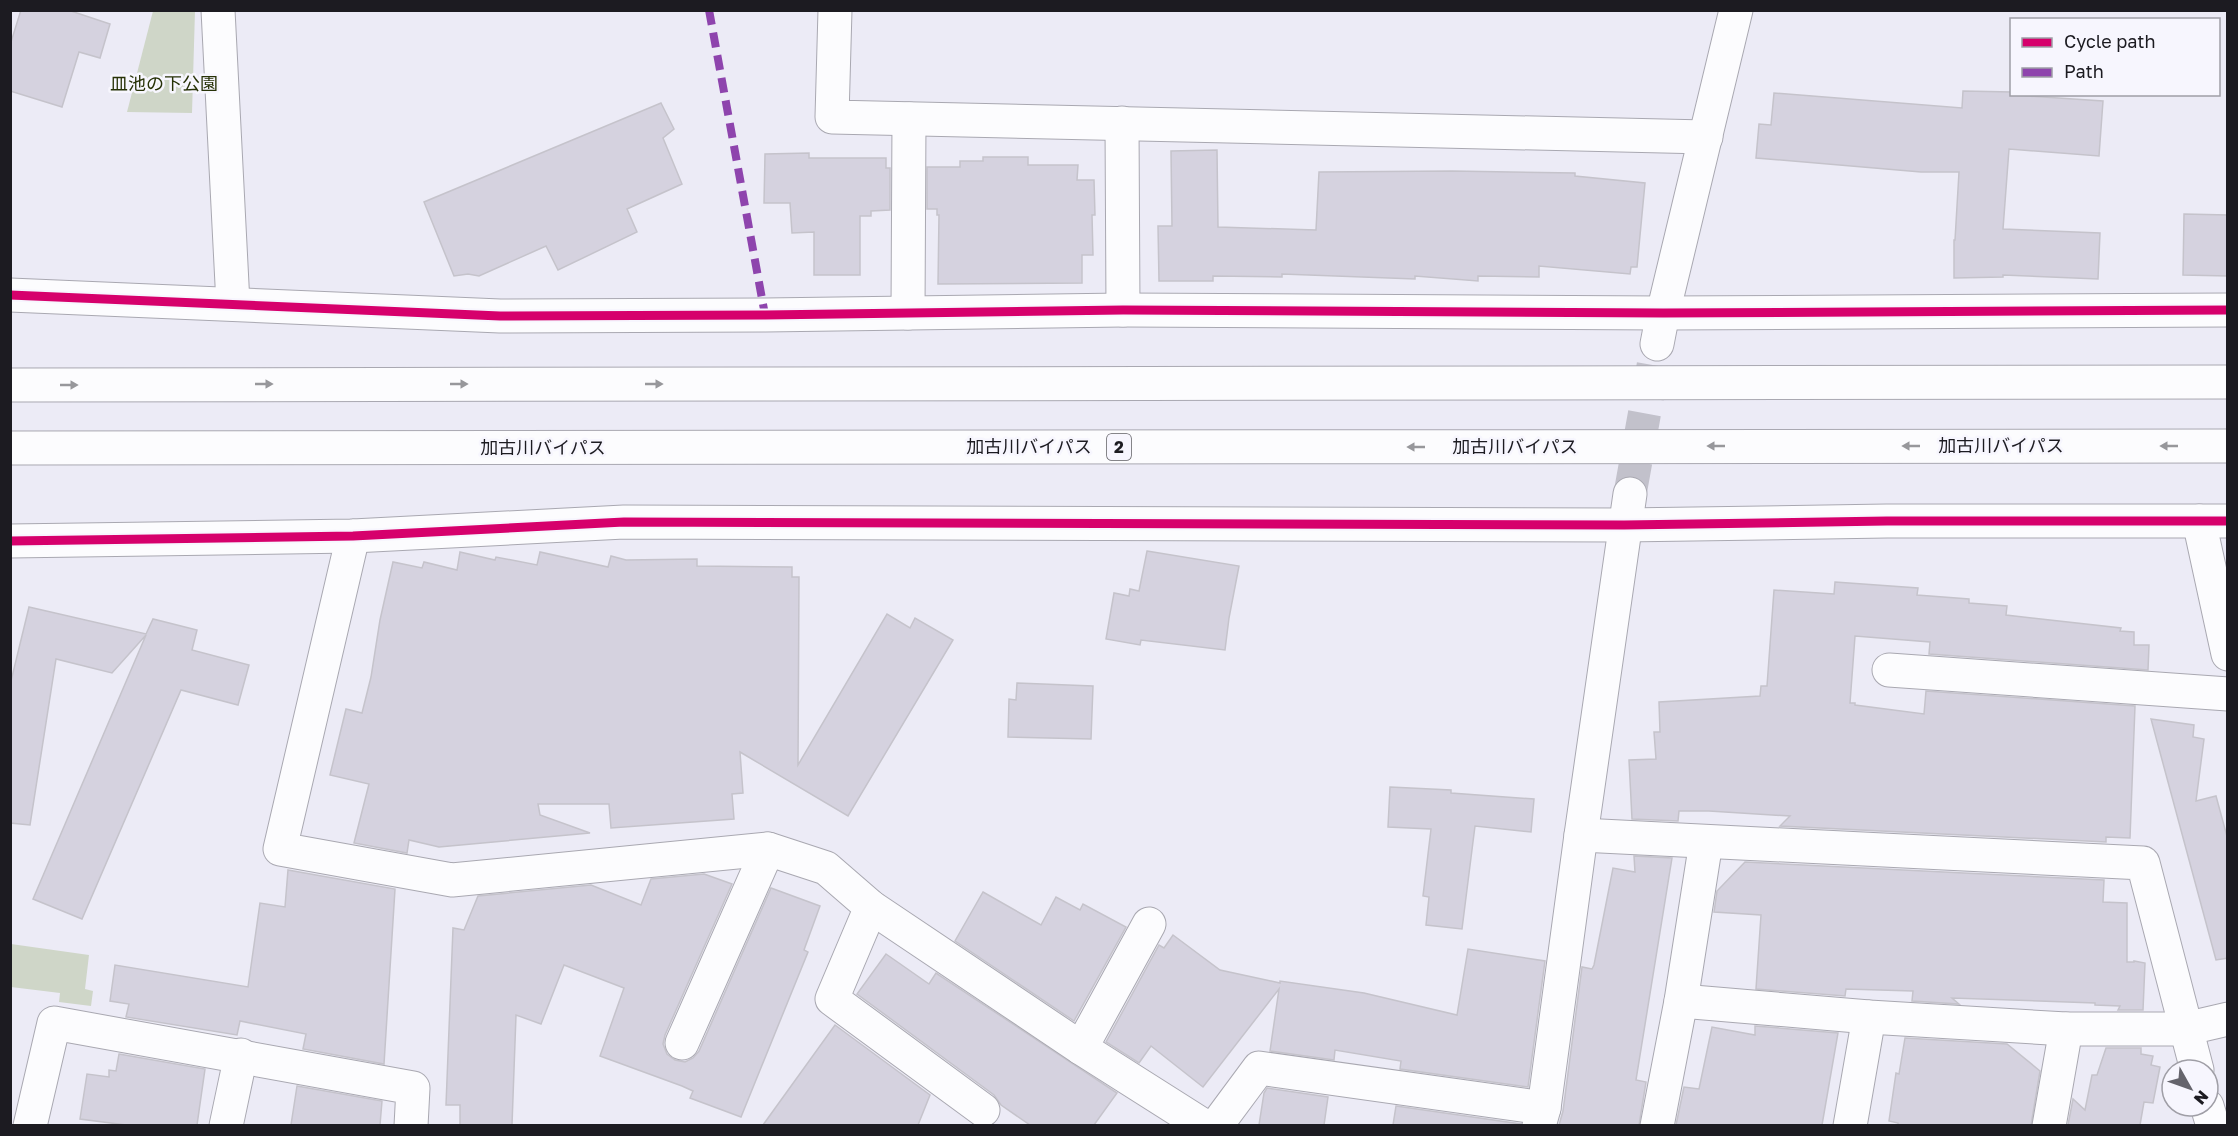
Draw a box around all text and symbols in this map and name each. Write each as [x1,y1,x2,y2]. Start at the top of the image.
legend [2010,18,2220,96]
text: Cycle path [2064,30,2156,52]
text: Path [2064,60,2104,82]
park label: 皿池の下公園 [110,72,218,94]
one-way arrow [254,379,273,389]
one-way arrow [449,379,468,389]
one-way arrow [644,379,663,389]
one-way arrow [59,380,78,390]
road number: 2 [1107,434,1131,460]
street label: 加古川バイパス [1938,434,2064,456]
street label: 加古川バイパス [966,435,1092,457]
street label: 加古川バイパス [1452,435,1578,457]
street label: 加古川バイパス [480,436,606,458]
one-way arrow [1707,441,1726,451]
one-way arrow [1902,441,1921,451]
one-way arrow [2160,441,2179,451]
one-way arrow [1407,442,1426,452]
north arrow [2160,1058,2220,1118]
text: N [2190,1087,2213,1109]

